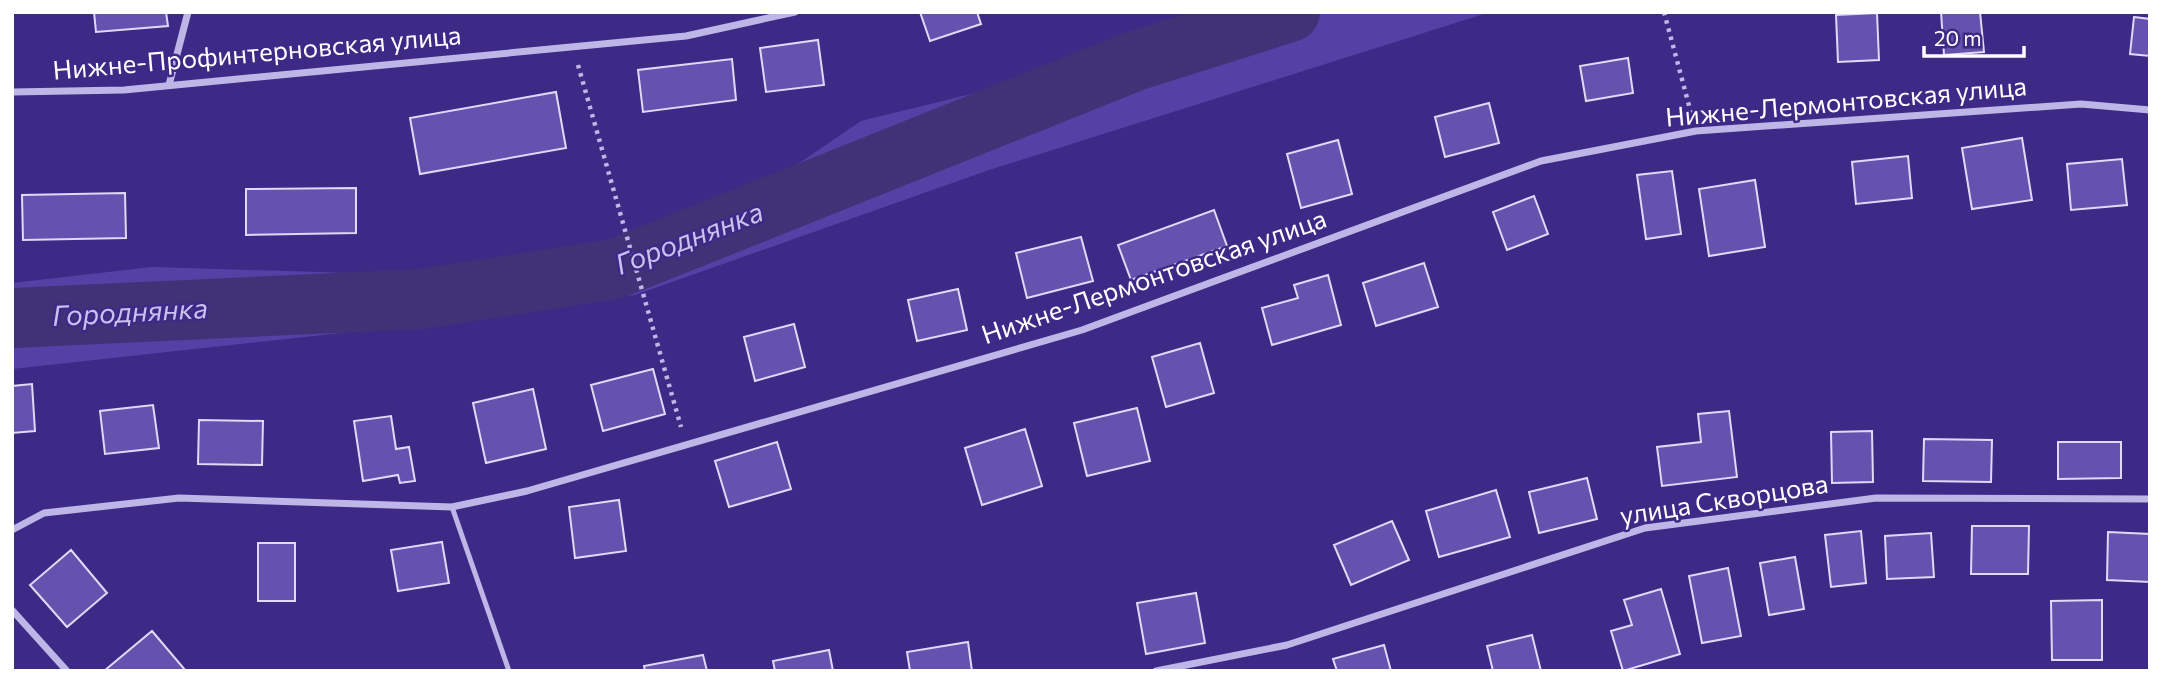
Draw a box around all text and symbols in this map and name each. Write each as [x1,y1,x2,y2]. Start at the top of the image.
scale bar [1924,14,2024,58]
street label: Нижне-Профинтерновская улица [51,18,462,85]
text: 20 m [1934,25,1982,50]
street label: Нижне-Лермонтовская улица [1664,69,2028,132]
water label: Городнянка [610,193,767,281]
street label: Нижне-Лермонтовская улица [977,202,1330,349]
water label: Городнянка [51,290,209,332]
street label: улица Скворцова [1617,467,1830,530]

